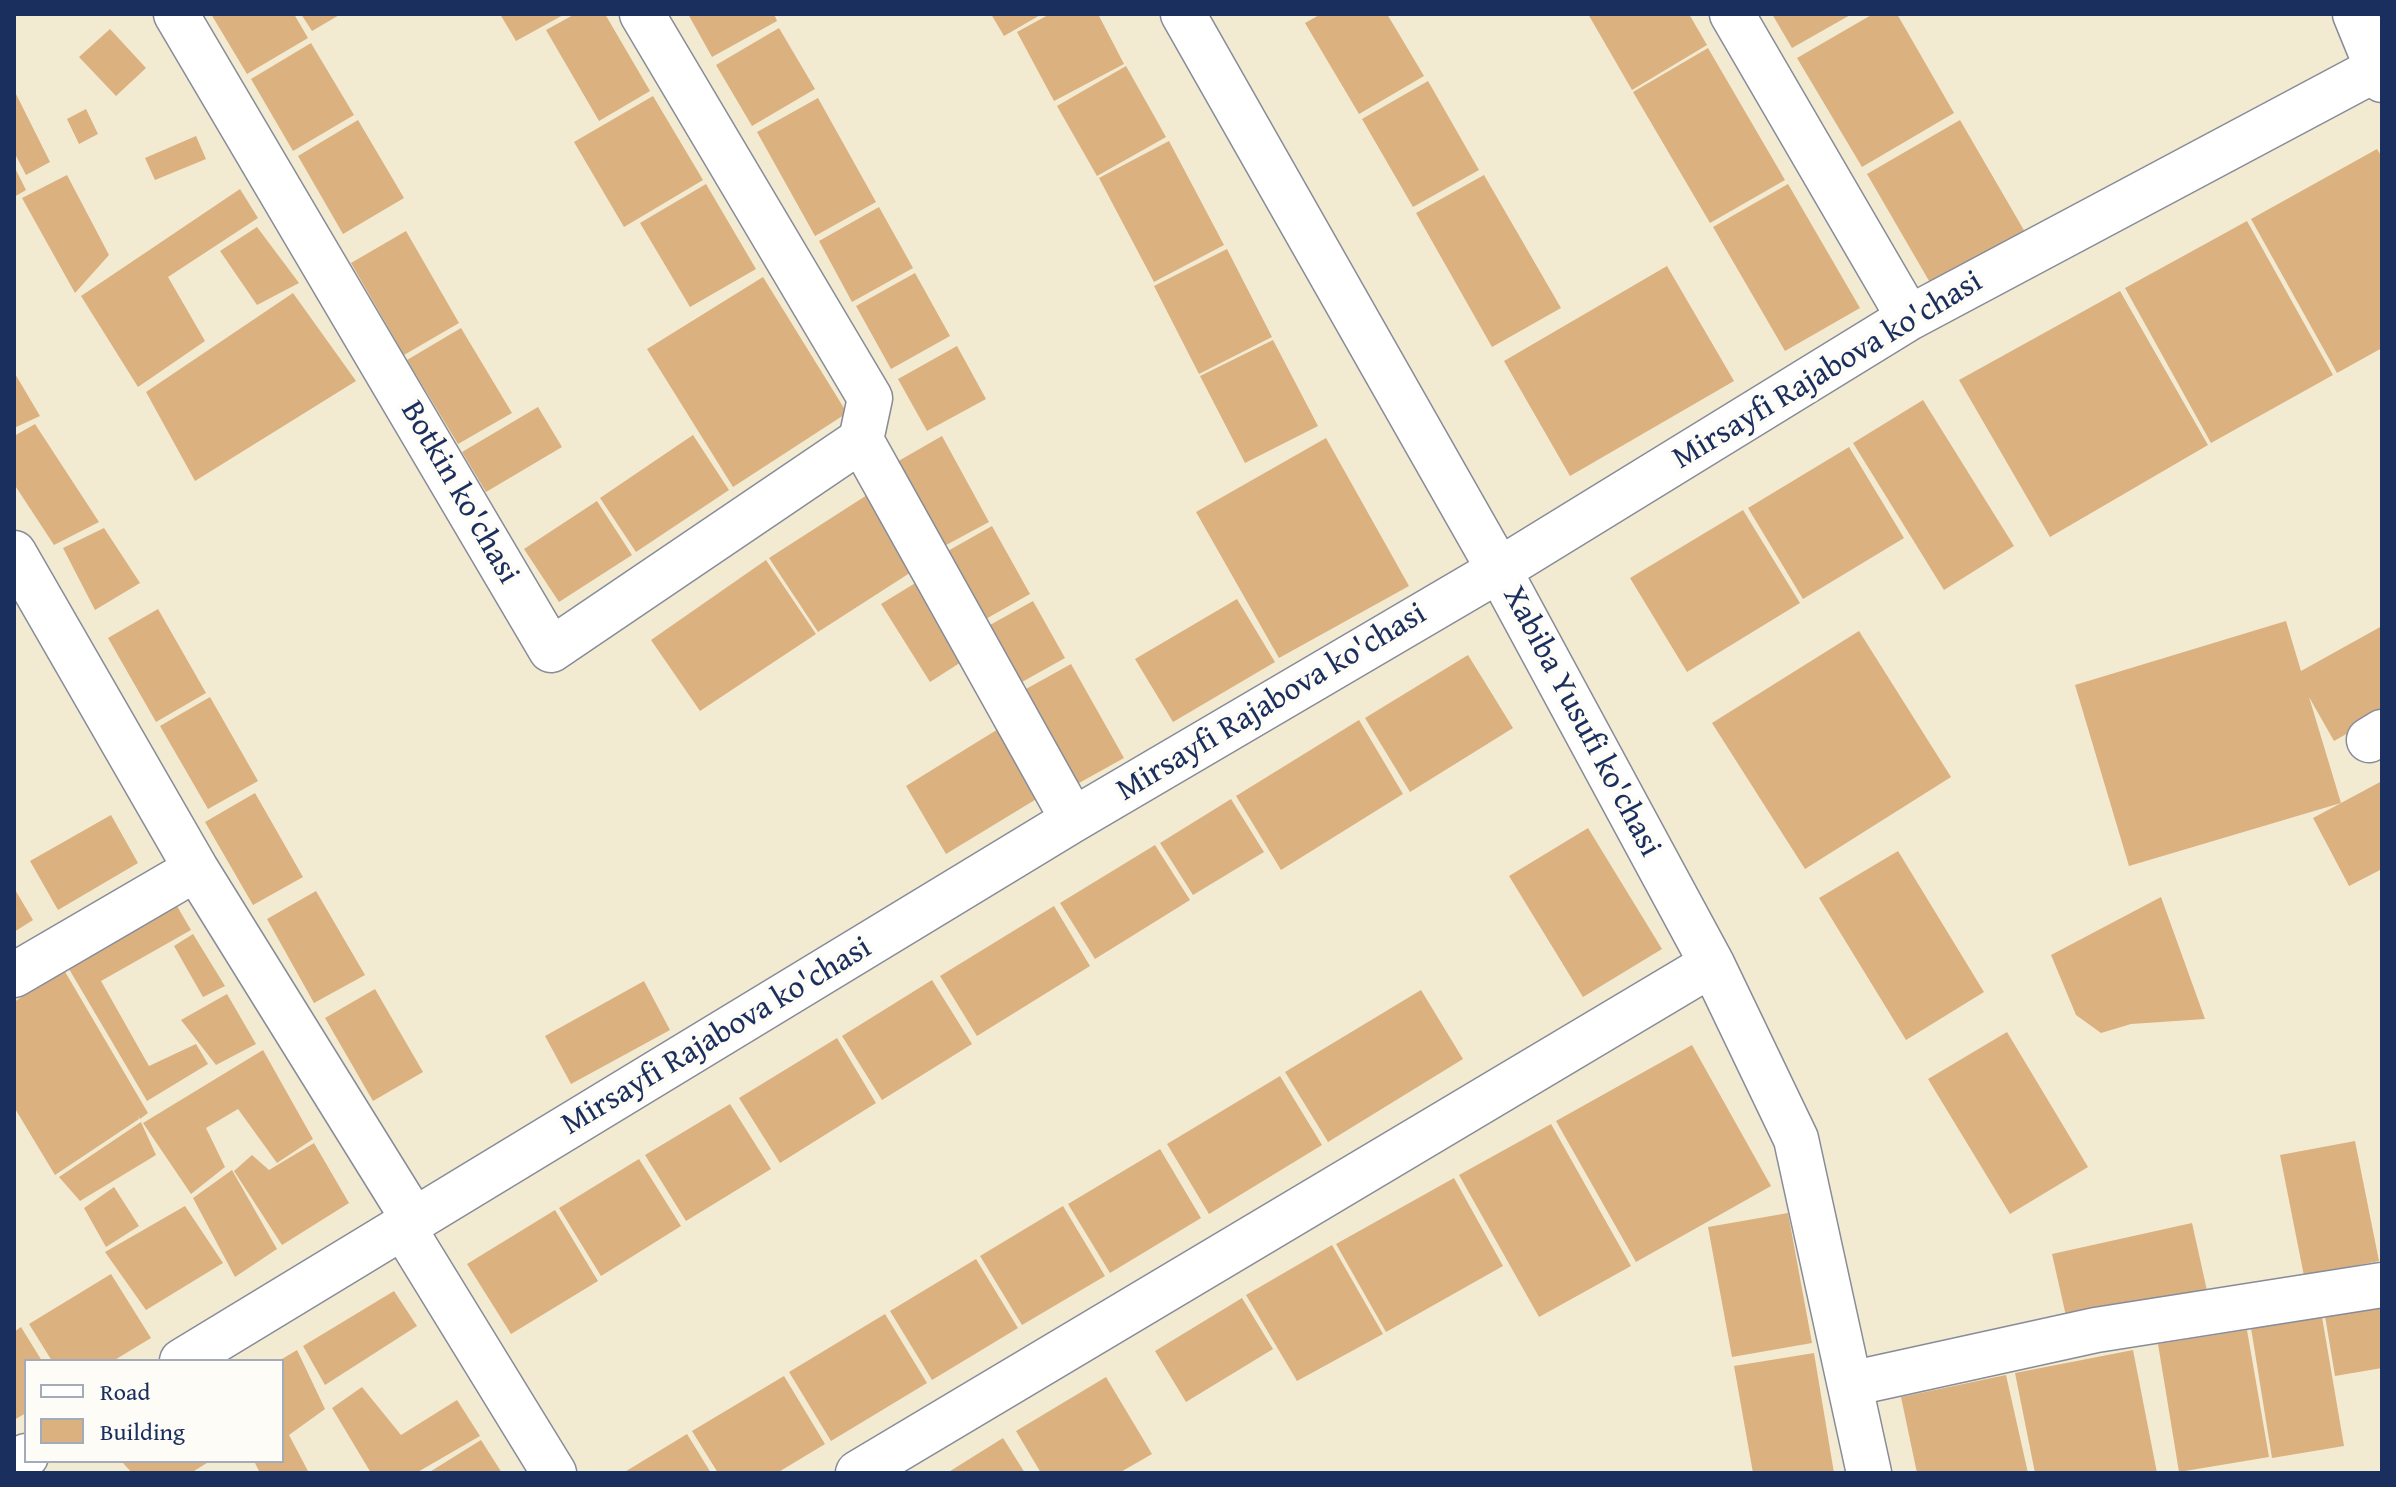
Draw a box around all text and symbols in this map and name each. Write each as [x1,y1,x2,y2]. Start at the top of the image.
street label: Mirsayfi Rajabova ko'chasi [1666,263,1990,479]
street label: Botkin ko'chasi [391,395,527,591]
street label: Xabiba Yusufi ko'chasi [1493,580,1669,864]
street label: Mirsayfi Rajabova ko'chasi [1110,595,1434,811]
street label: Mirsayfi Rajabova ko'chasi [555,929,879,1145]
legend [24,1359,284,1463]
text: Road [100,1374,150,1409]
text: Building [100,1414,185,1449]

